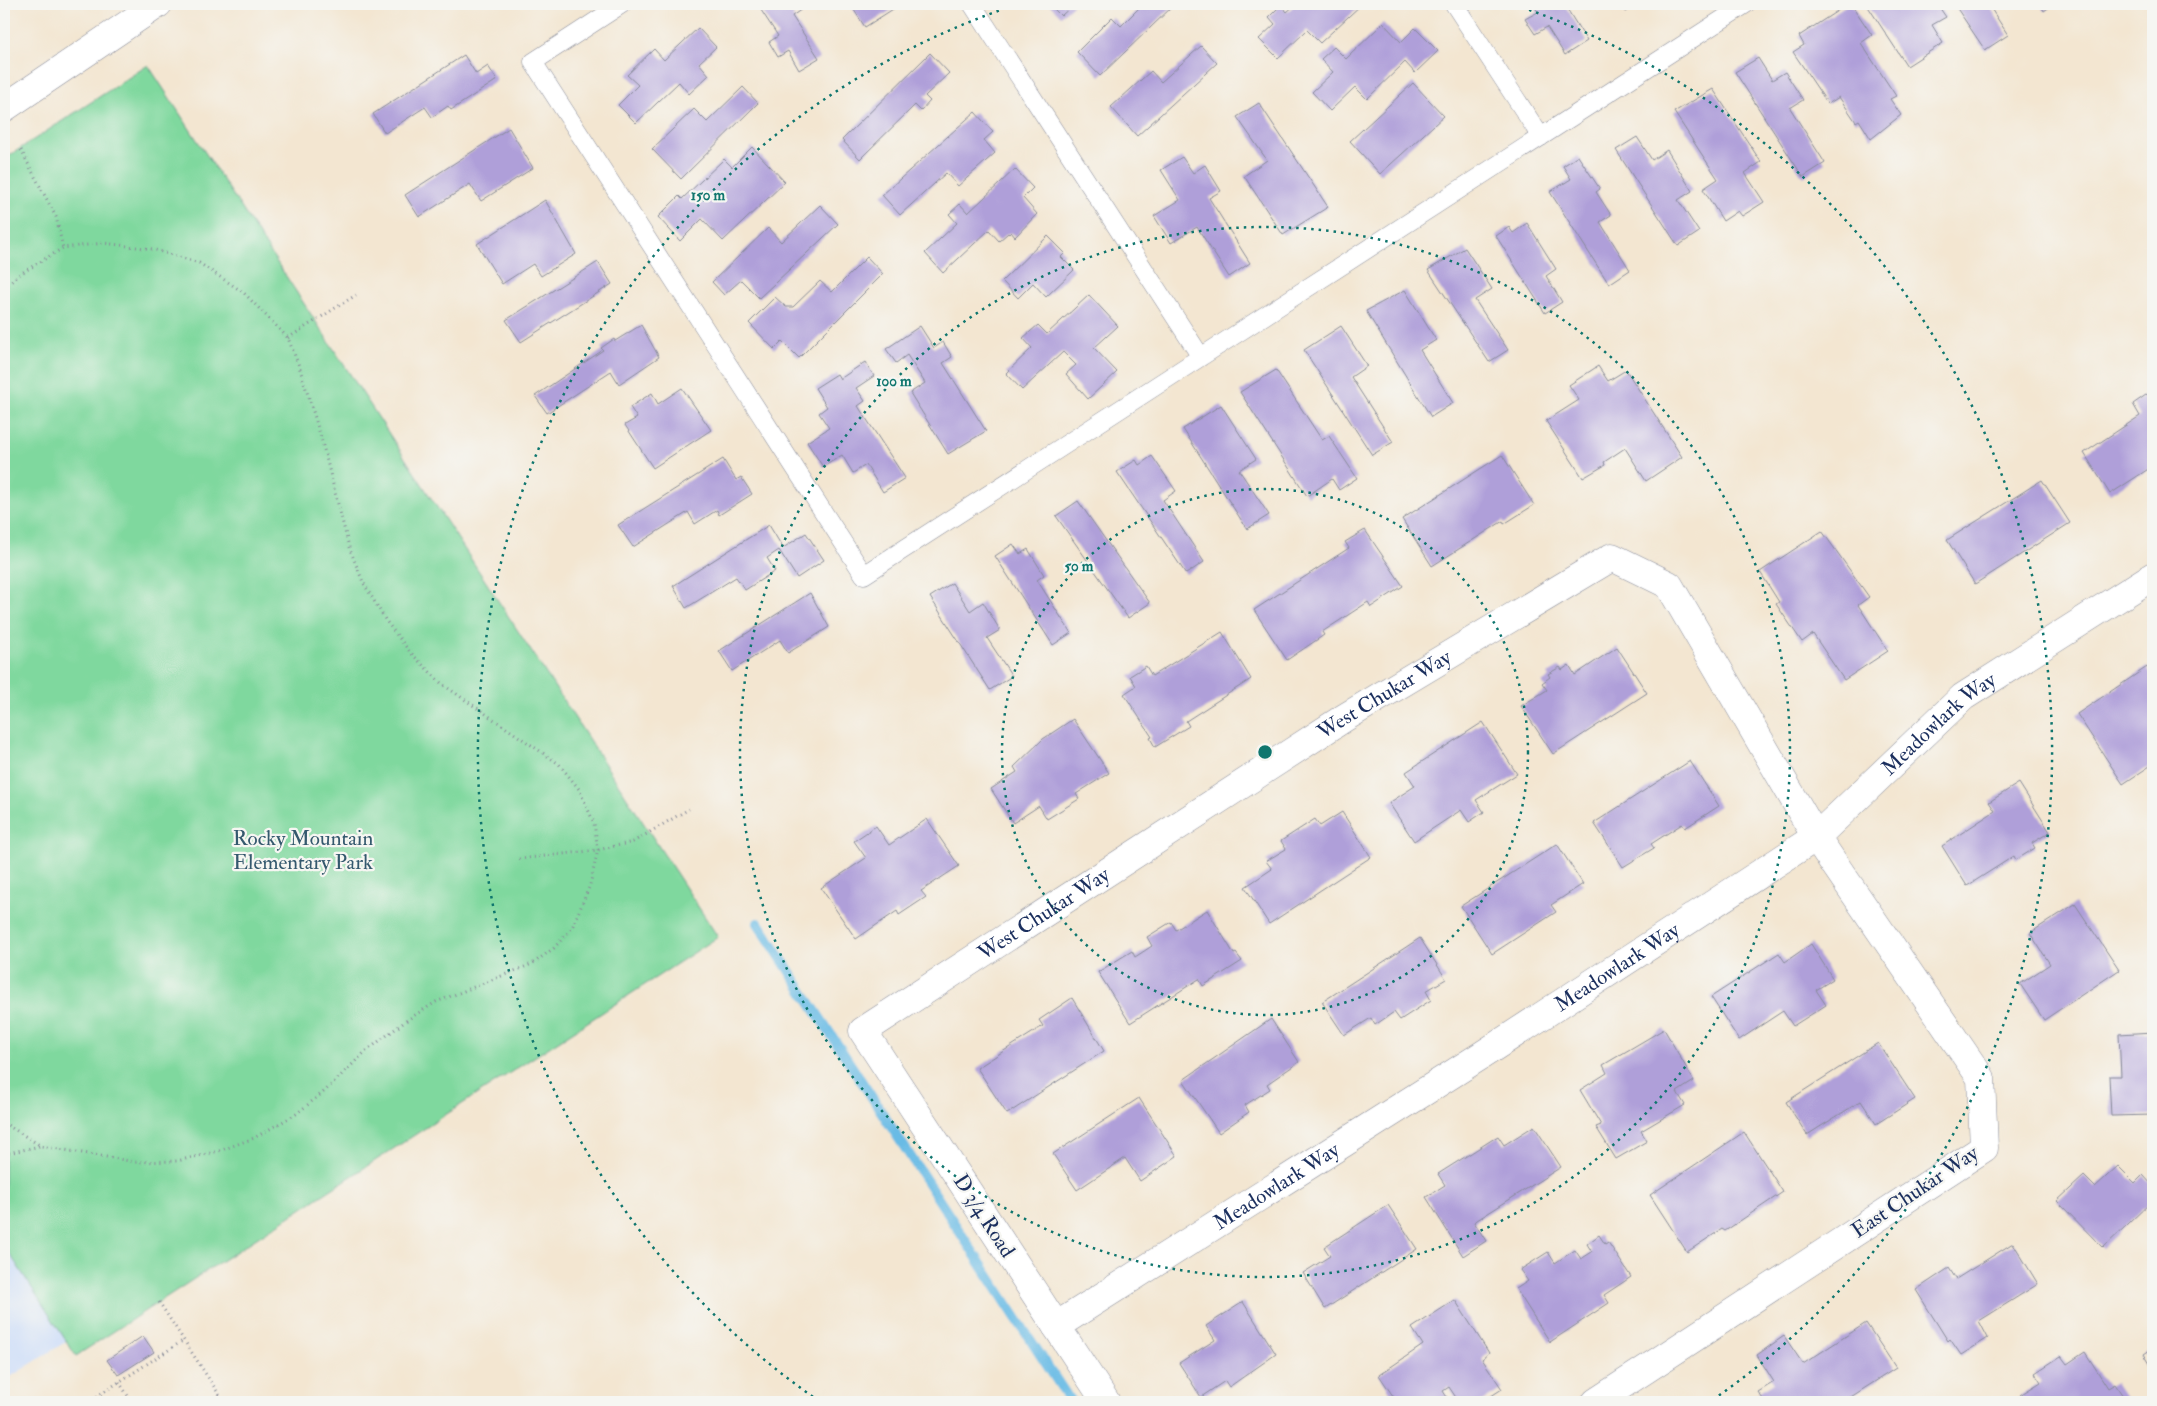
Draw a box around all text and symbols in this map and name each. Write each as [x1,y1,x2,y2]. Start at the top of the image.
text: 150 m [691,186,725,205]
text: 100 m [876,372,912,391]
text: 50 m [1065,557,1094,576]
street label: West Chukar Way [1311,643,1457,746]
street label: Meadowlark Way [1876,666,2002,781]
centre of rings [1256,743,1274,761]
park label: Rocky Mountain Elementary Park [233,825,373,876]
street label: West Chukar Way [972,860,1115,967]
street label: Meadowlark Way [1549,916,1685,1018]
street label: Meadowlark Way [1208,1135,1345,1236]
street label: East Chukar Way [1846,1139,1984,1244]
street label: D 3/4 Road [947,1169,1021,1263]

